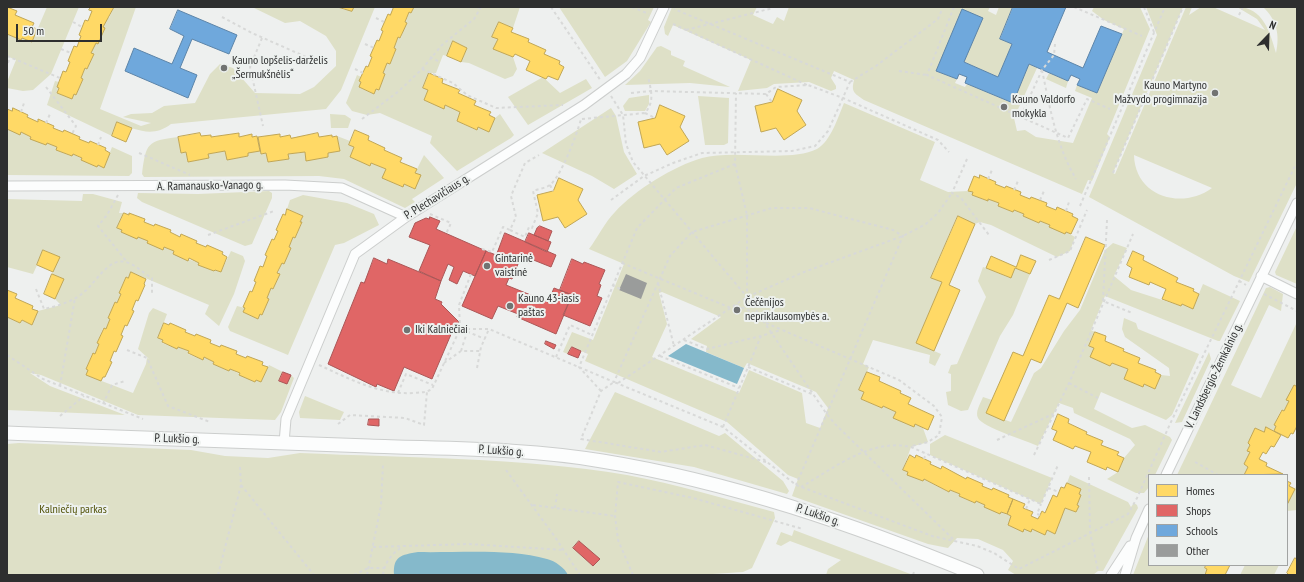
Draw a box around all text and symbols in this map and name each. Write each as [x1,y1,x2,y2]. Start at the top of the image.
scale bar [18,16,104,42]
north arrow [1248,16,1288,56]
text: N [1267,17,1278,33]
text: 50 m [23,23,44,38]
place label: Kauno lopšelis-darželis „Šermukšnėlis“ [232,54,328,82]
marker: Kauno lopšelis-darželis „Šermukšnėlis“ [219,63,229,73]
place label: Kauno Martyno Mažvydo progimnazija [1114,79,1207,107]
marker: Kauno Martyno Mažvydo progimnazija [1210,88,1220,98]
place label: Kauno Valdorfo mokykla [1012,93,1075,121]
marker: Kauno Valdorfo mokykla [999,102,1009,112]
street label: P. Plechavičiaus g. [402,171,472,223]
street label: A. Ramanausko-Vanago g. [157,178,263,194]
place label: Gintarinė vaistinė [495,252,533,280]
marker: Gintarinė vaistinė [482,261,492,271]
place label: Kauno 43-iasis paštas [518,292,579,320]
place label: Čečėnijos nepriklausomybės a. [745,296,829,324]
marker: Kauno 43-iasis paštas [505,301,515,311]
marker: Čečėnijos nepriklausomybės a. [732,305,742,315]
street label: V. Landsbergio-Žemkalnio g. [1182,321,1246,431]
place label: Iki Kalniečiai [415,323,468,337]
marker: Iki Kalniečiai [402,325,412,335]
street label: P. Lukšio g. [154,431,200,447]
street label: P. Lukšio g. [478,442,524,460]
legend [1148,474,1288,566]
text: Homes [1186,483,1214,498]
street label: P. Lukšio g. [794,501,842,529]
park label: Kalniečių parkas [39,503,107,517]
text: Shops [1186,503,1211,518]
text: Schools [1186,523,1218,538]
text: Other [1186,543,1209,558]

